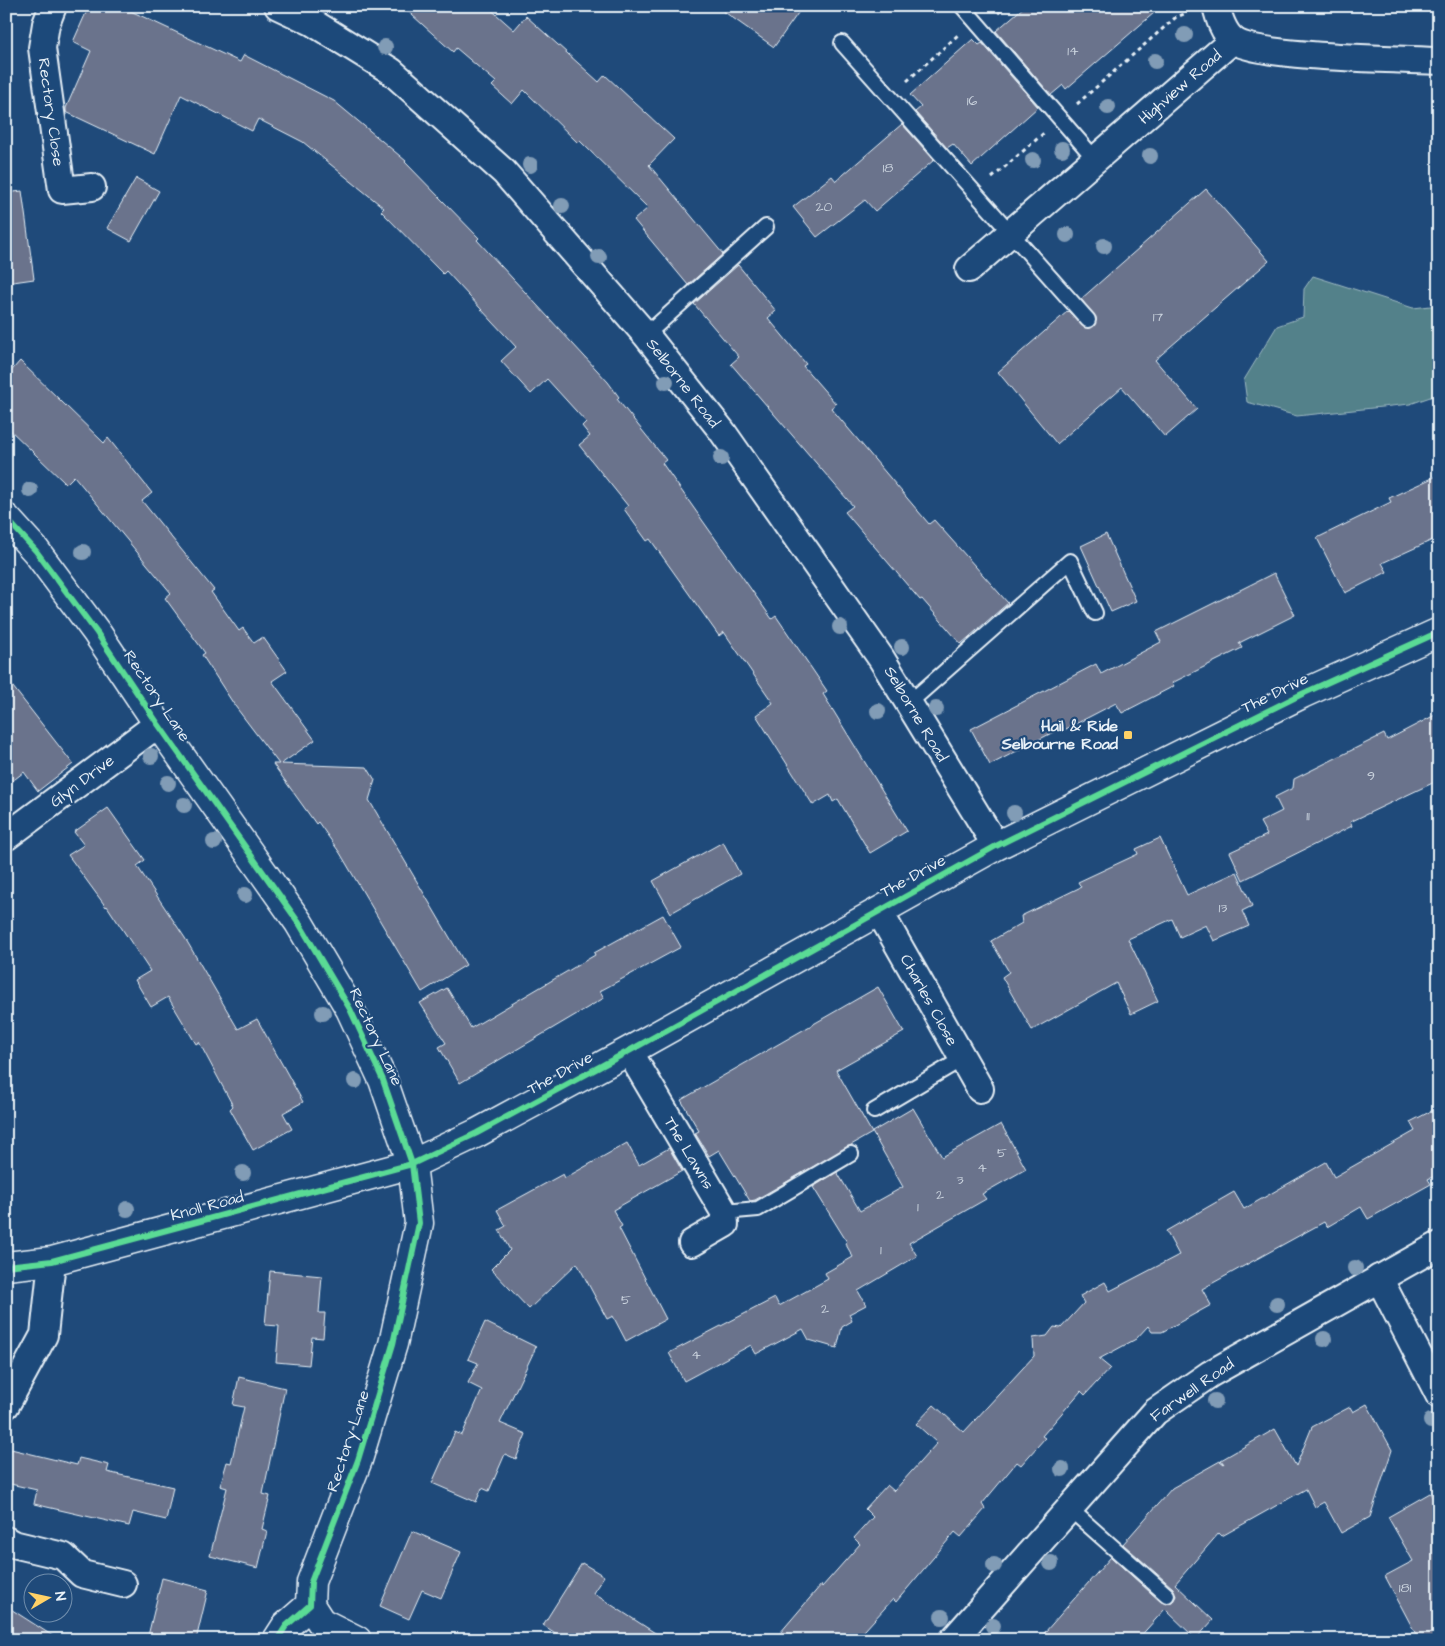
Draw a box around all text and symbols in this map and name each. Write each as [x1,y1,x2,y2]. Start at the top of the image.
house number: 14 [1067,41,1079,61]
street label: Highview Road [1134,45,1227,130]
street label: Rectory Close [32,56,70,168]
house number: 16 [967,91,978,111]
house number: 18 [883,158,893,178]
house number: 20 [816,197,833,217]
house number: 17 [1153,307,1164,327]
street label: Selborne Road [641,334,725,432]
street label: Rectory Lane [118,646,196,747]
street label: Selborne Road [879,662,953,766]
street label: The Drive [1238,667,1312,719]
place label: Hail & Ride Selbourne Road [1001,715,1119,755]
marker: Hail & Ride Selbourne Road [1122,729,1134,741]
street label: Glyn Drive [45,749,120,813]
house number: 9 [1367,766,1375,786]
house number: 11 [1306,806,1310,826]
street label: The Drive [876,849,950,903]
house number: 13 [1219,898,1227,918]
street label: Charles Close [895,950,963,1050]
street label: Rectory Lane [343,985,408,1090]
street label: The Drive [523,1046,597,1100]
street label: The Lawns [659,1113,719,1193]
house number: 5 [997,1143,1007,1163]
house number: 4 [977,1158,987,1178]
house number: 3 [956,1170,964,1190]
house number: 2 [936,1185,944,1205]
street label: Knoll Road [168,1186,246,1226]
house number: 1 [917,1197,919,1217]
house number: 1 [880,1240,882,1260]
house number: 5 [621,1290,631,1310]
house number: 2 [821,1299,829,1319]
house number: 4 [691,1345,701,1365]
street label: Farwell Road [1146,1353,1238,1427]
street label: Rectory Lane [321,1387,376,1495]
north arrow [22,1574,72,1624]
house number: 181 [1399,1578,1412,1598]
text: N [49,1590,70,1602]

